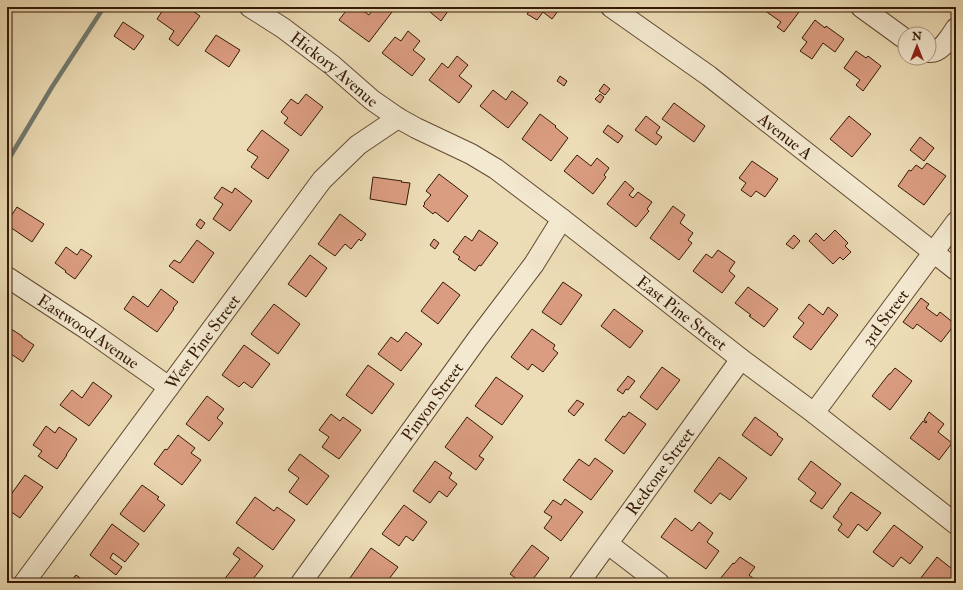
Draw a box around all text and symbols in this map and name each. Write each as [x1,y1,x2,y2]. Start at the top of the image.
north arrow [897,26,937,66]
street label: Hickory Avenue [286,27,382,112]
text: N [911,30,923,43]
street label: Avenue A [753,108,817,164]
street label: East Pine Street [632,271,731,355]
street label: 3rd Street [857,285,914,350]
street label: Eastwood Avenue [33,290,143,374]
street label: West Pine Street [160,290,245,394]
street label: Pinyon Street [397,358,468,445]
street label: Redcone Street [622,423,699,519]

